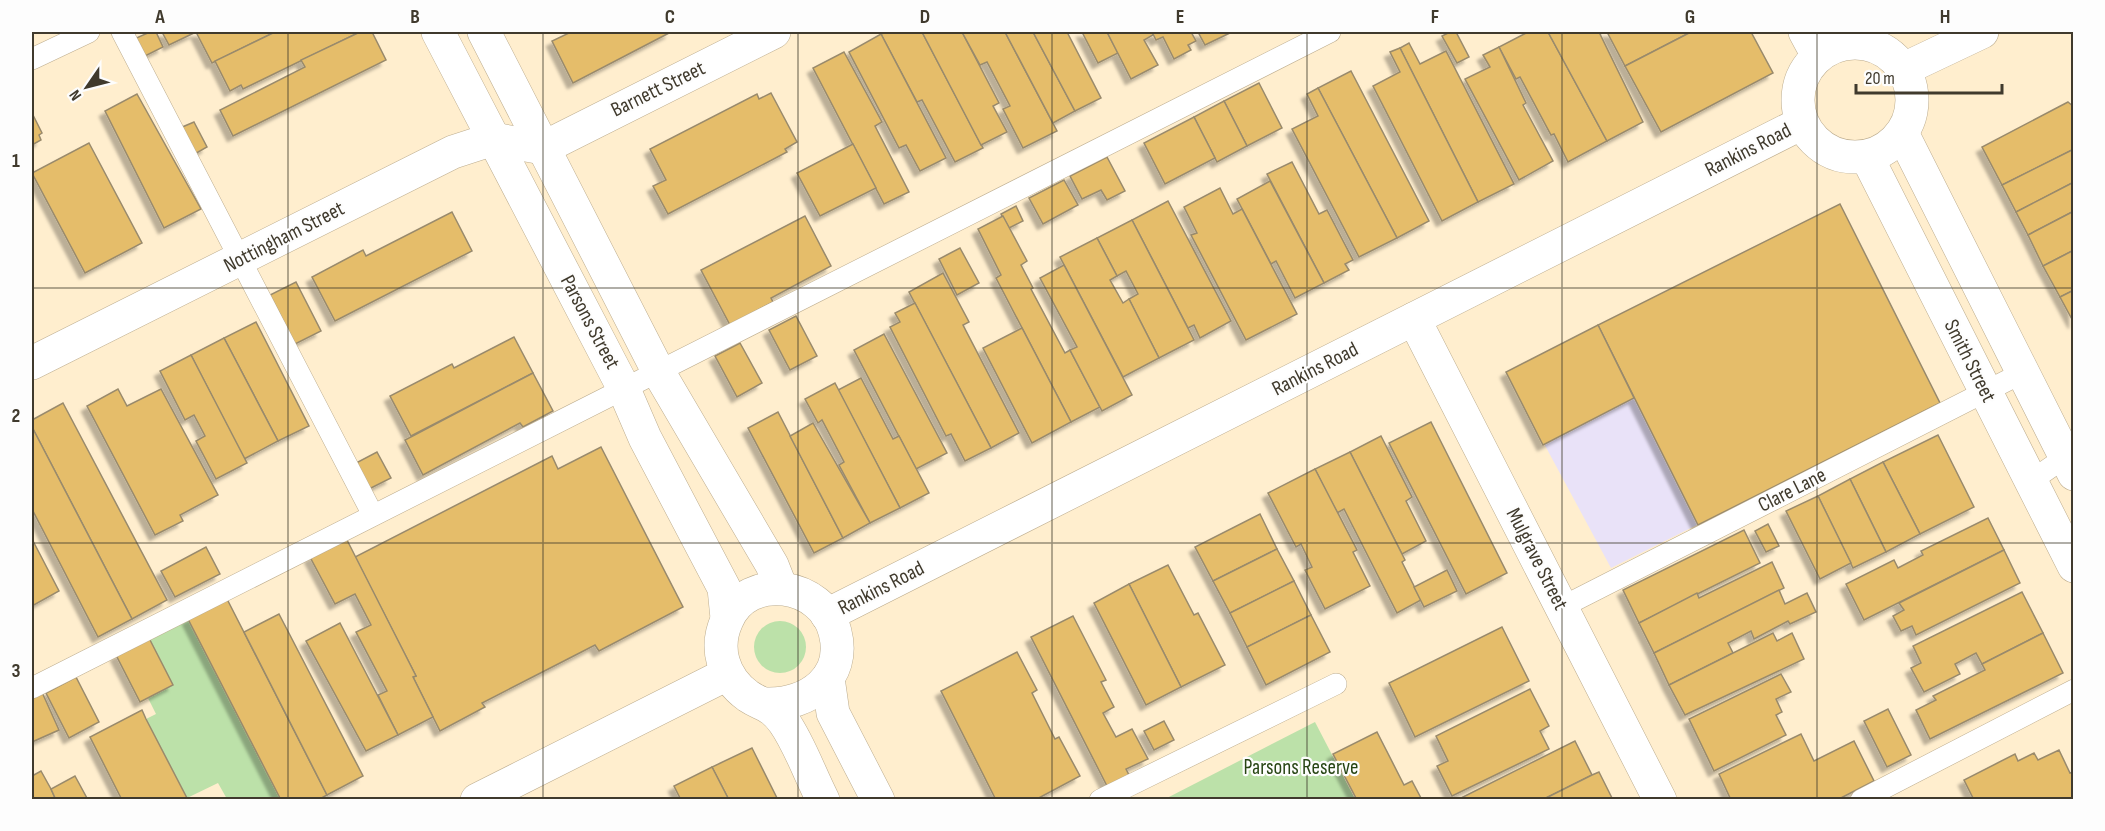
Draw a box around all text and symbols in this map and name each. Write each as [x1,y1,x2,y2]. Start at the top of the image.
text: A [154,5,165,29]
text: B [410,5,420,29]
text: C [665,5,675,29]
text: D [920,5,930,29]
text: E [1176,5,1184,29]
text: F [1431,5,1439,29]
text: G [1685,5,1695,29]
text: H [1940,5,1950,29]
street label: Barnett Street [607,56,709,122]
north arrow [57,57,117,117]
scale bar [1856,57,2002,95]
text: 20 m [1865,68,1895,89]
text: N [66,86,86,104]
street label: Rankins Road [1701,118,1795,182]
text: 1 [12,149,20,173]
street label: Nottingham Street [220,196,348,278]
street label: Parsons Street [555,271,625,373]
street label: Smith Street [1939,315,2001,407]
street label: Rankins Road [1268,337,1362,401]
text: 2 [12,404,20,428]
street label: Clare Lane [1754,462,1830,518]
street label: Mulgrave Street [1501,504,1573,614]
street label: Rankins Road [834,556,928,620]
text: 3 [12,659,21,683]
park label: Parsons Reserve [1244,755,1358,780]

